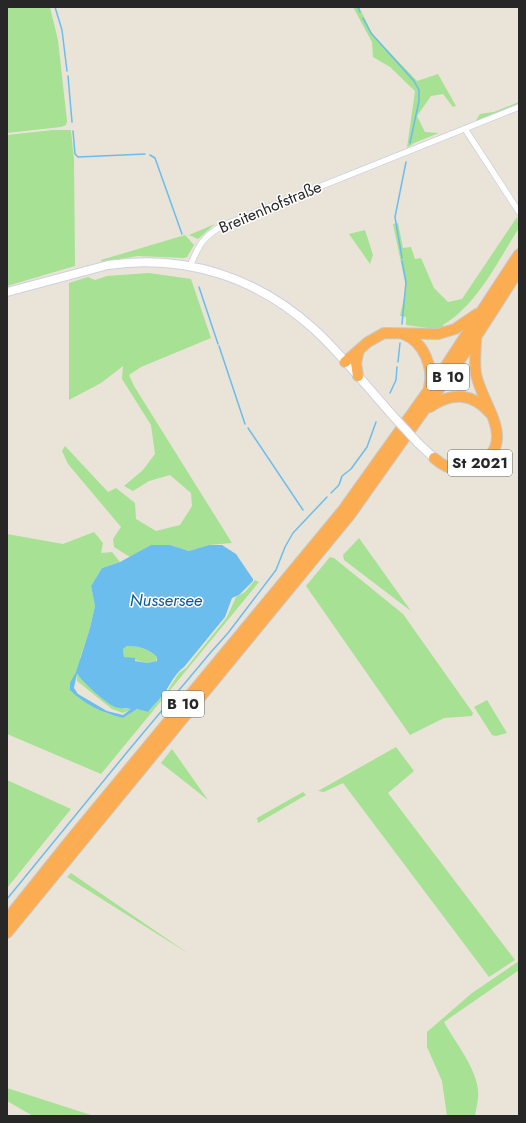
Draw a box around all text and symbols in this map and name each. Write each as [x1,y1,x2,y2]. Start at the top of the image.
street label: Breitenhofstraße [215,175,325,239]
road number: B 10 [427,364,469,390]
road number: St 2021 [448,450,512,476]
water label: Nussersee [130,588,203,612]
road number: B 10 [162,691,204,717]

